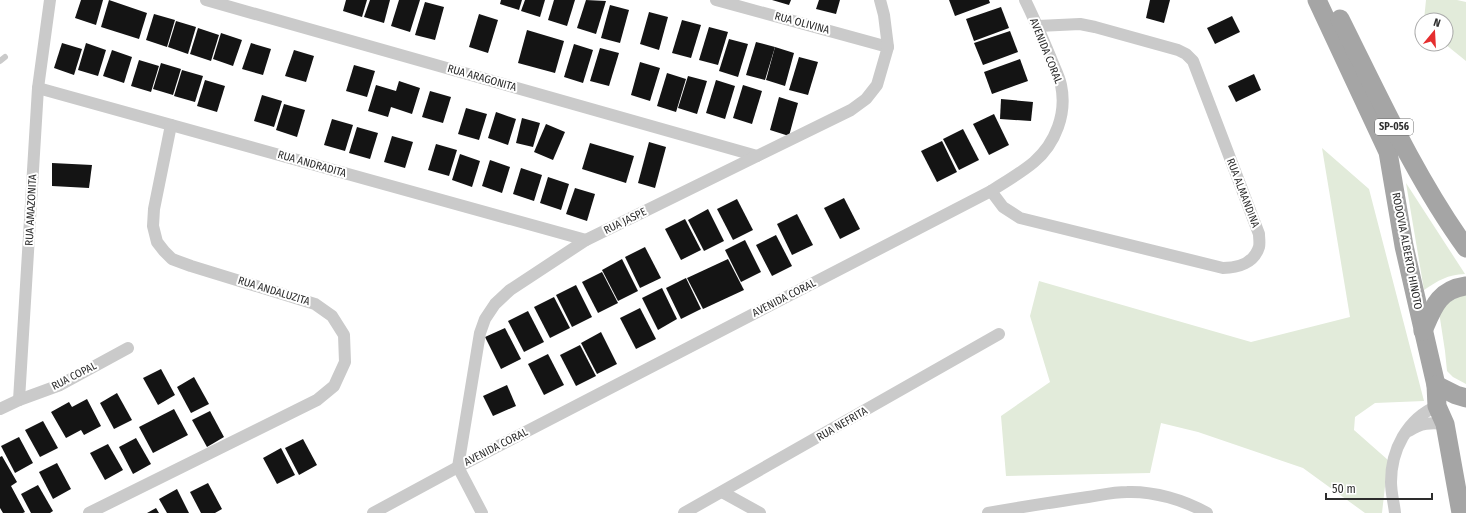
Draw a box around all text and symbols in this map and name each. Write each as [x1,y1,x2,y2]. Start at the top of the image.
street label: RUA OLIVINA [773,9,831,37]
north arrow [1414,12,1454,52]
street label: AVENIDA CORAL [1027,16,1065,86]
text: N [1432,16,1442,30]
street label: RUA ARAGONITA [446,62,518,94]
road number: SP-056 [1375,119,1413,135]
street label: RUA ANDRADITA [276,148,348,180]
street label: RUA ALMANDINA [1224,156,1262,230]
street label: RUA AMAZONITA [23,174,39,246]
street label: RODOVIA ALBERTO HINOTO [1389,191,1425,311]
street label: RUA JASPE [602,205,648,237]
street label: RUA ANDALUZITA [236,274,312,308]
street label: AVENIDA CORAL [750,276,818,320]
street label: RUA COPAL [49,359,99,393]
street label: RUA NEFRITA [814,404,870,444]
street label: AVENIDA CORAL [462,425,530,469]
scale bar [1326,475,1432,501]
text: 50 m [1332,482,1356,496]

